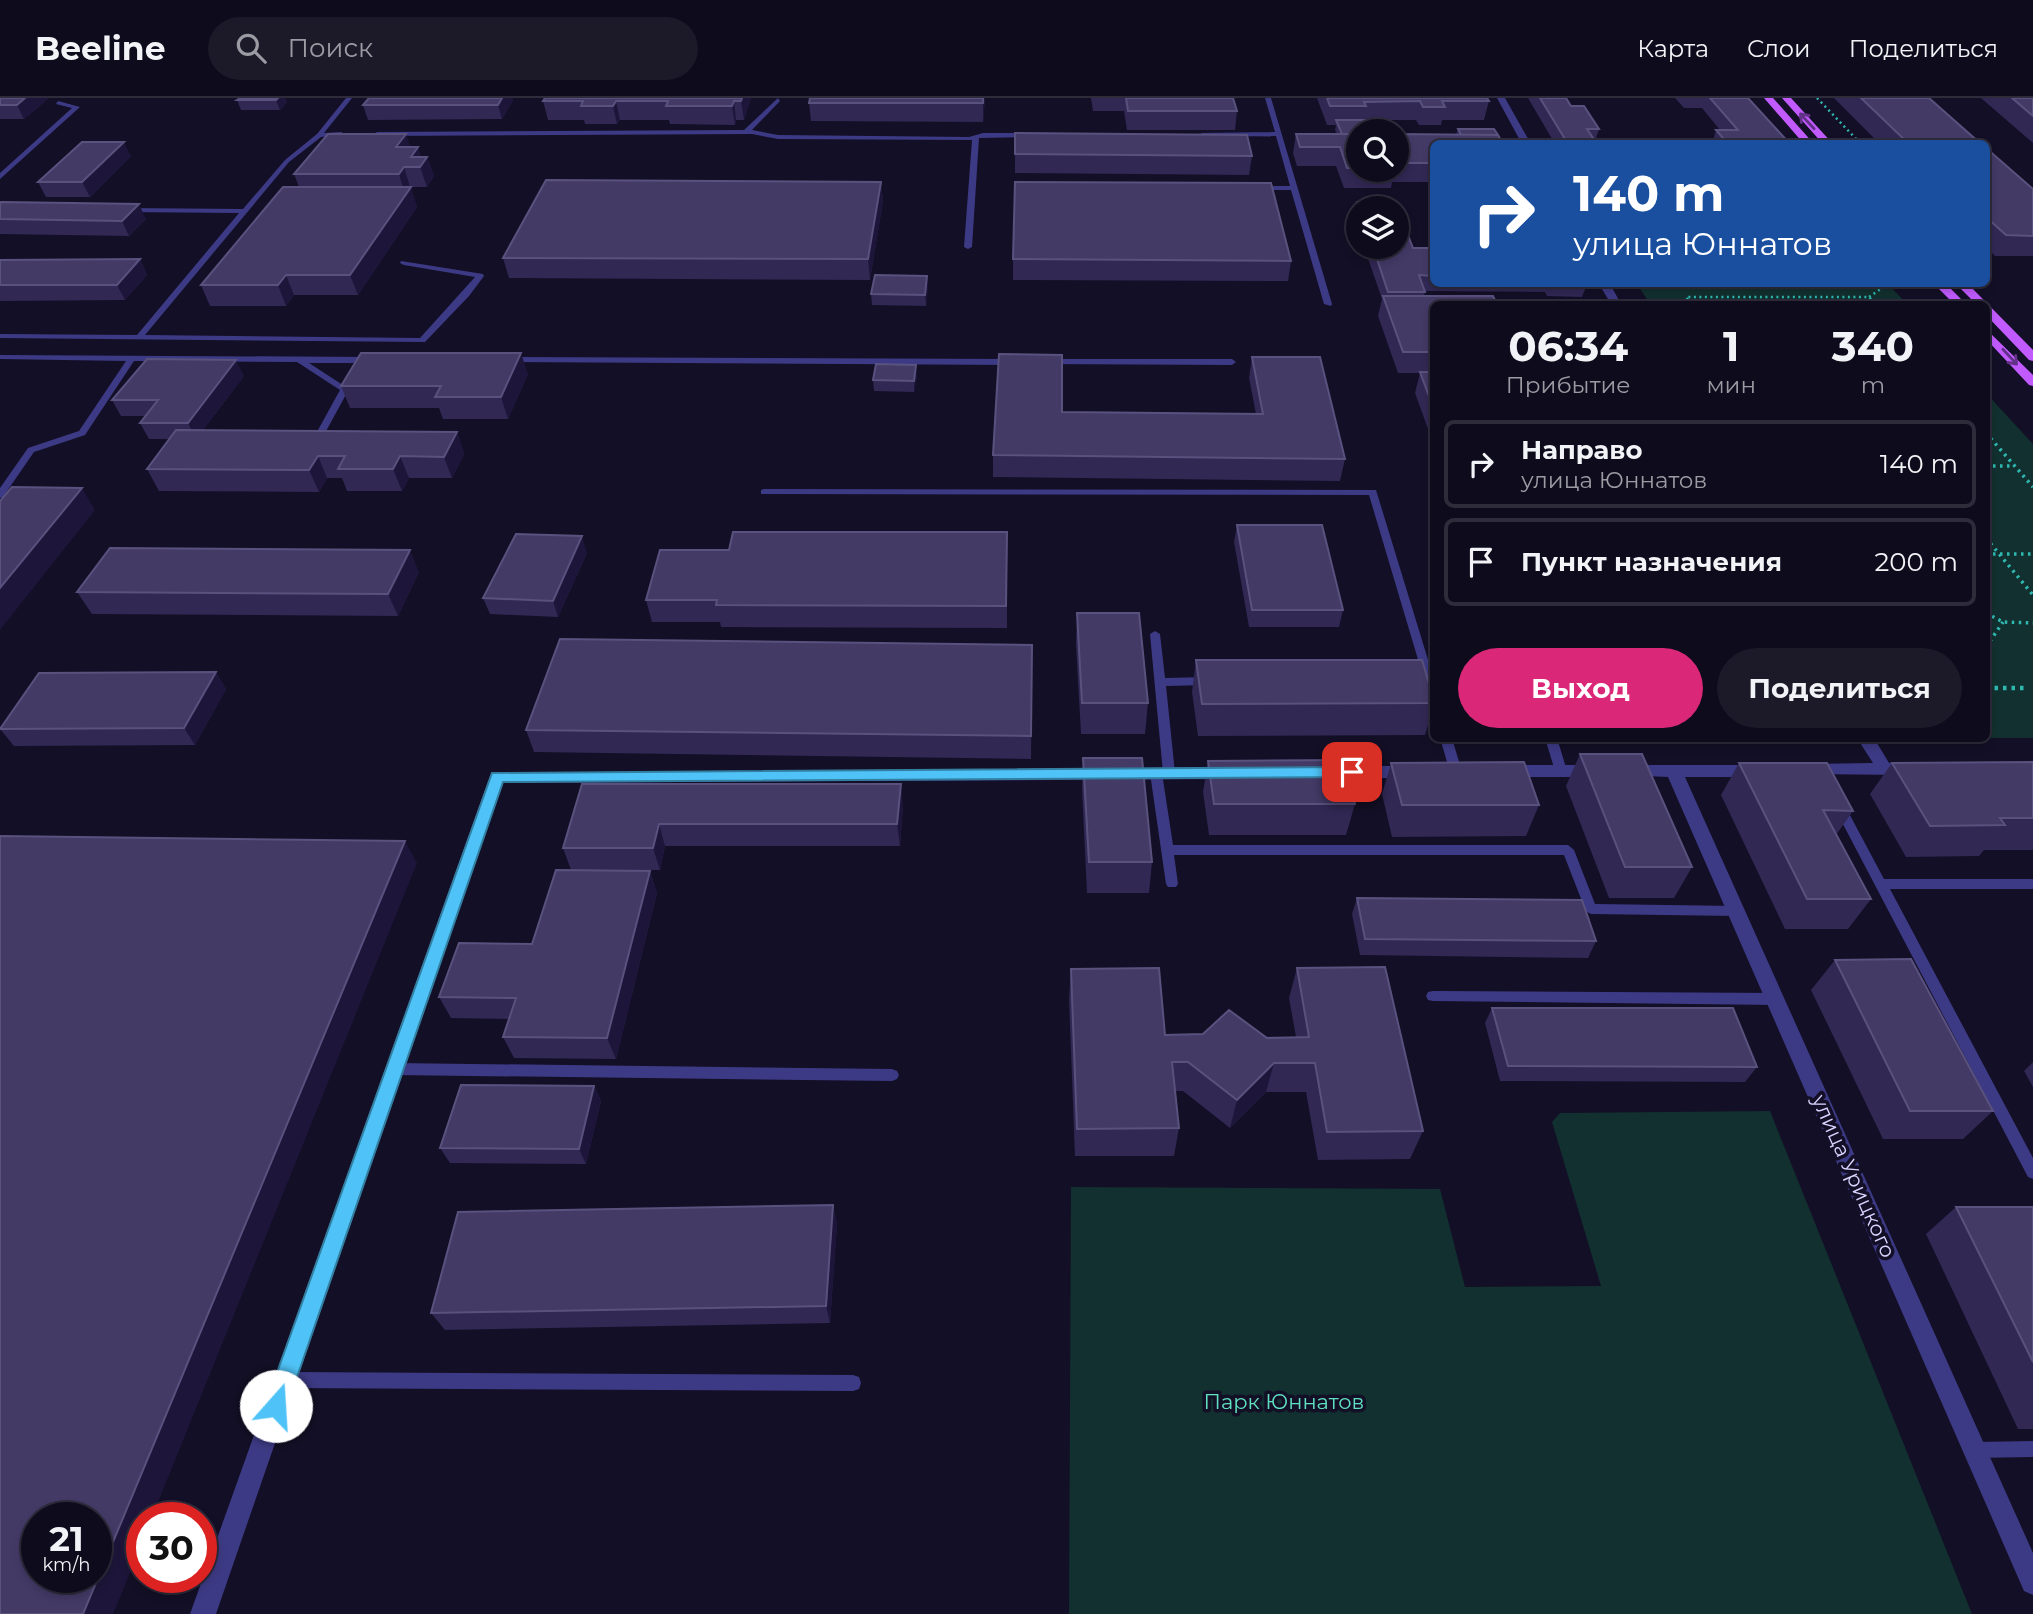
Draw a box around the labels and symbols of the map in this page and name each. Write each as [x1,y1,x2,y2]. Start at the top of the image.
one-way arrow [1799,113,1816,130]
one-way arrow [2001,348,2018,365]
pin [1322,742,1382,802]
street label: улица Урицкого [1806,1090,1901,1261]
position arrow [239,1369,313,1443]
park label: Парк Юннатов [1204,1389,1364,1414]
speed limit sign: 30 [126,1502,217,1593]

